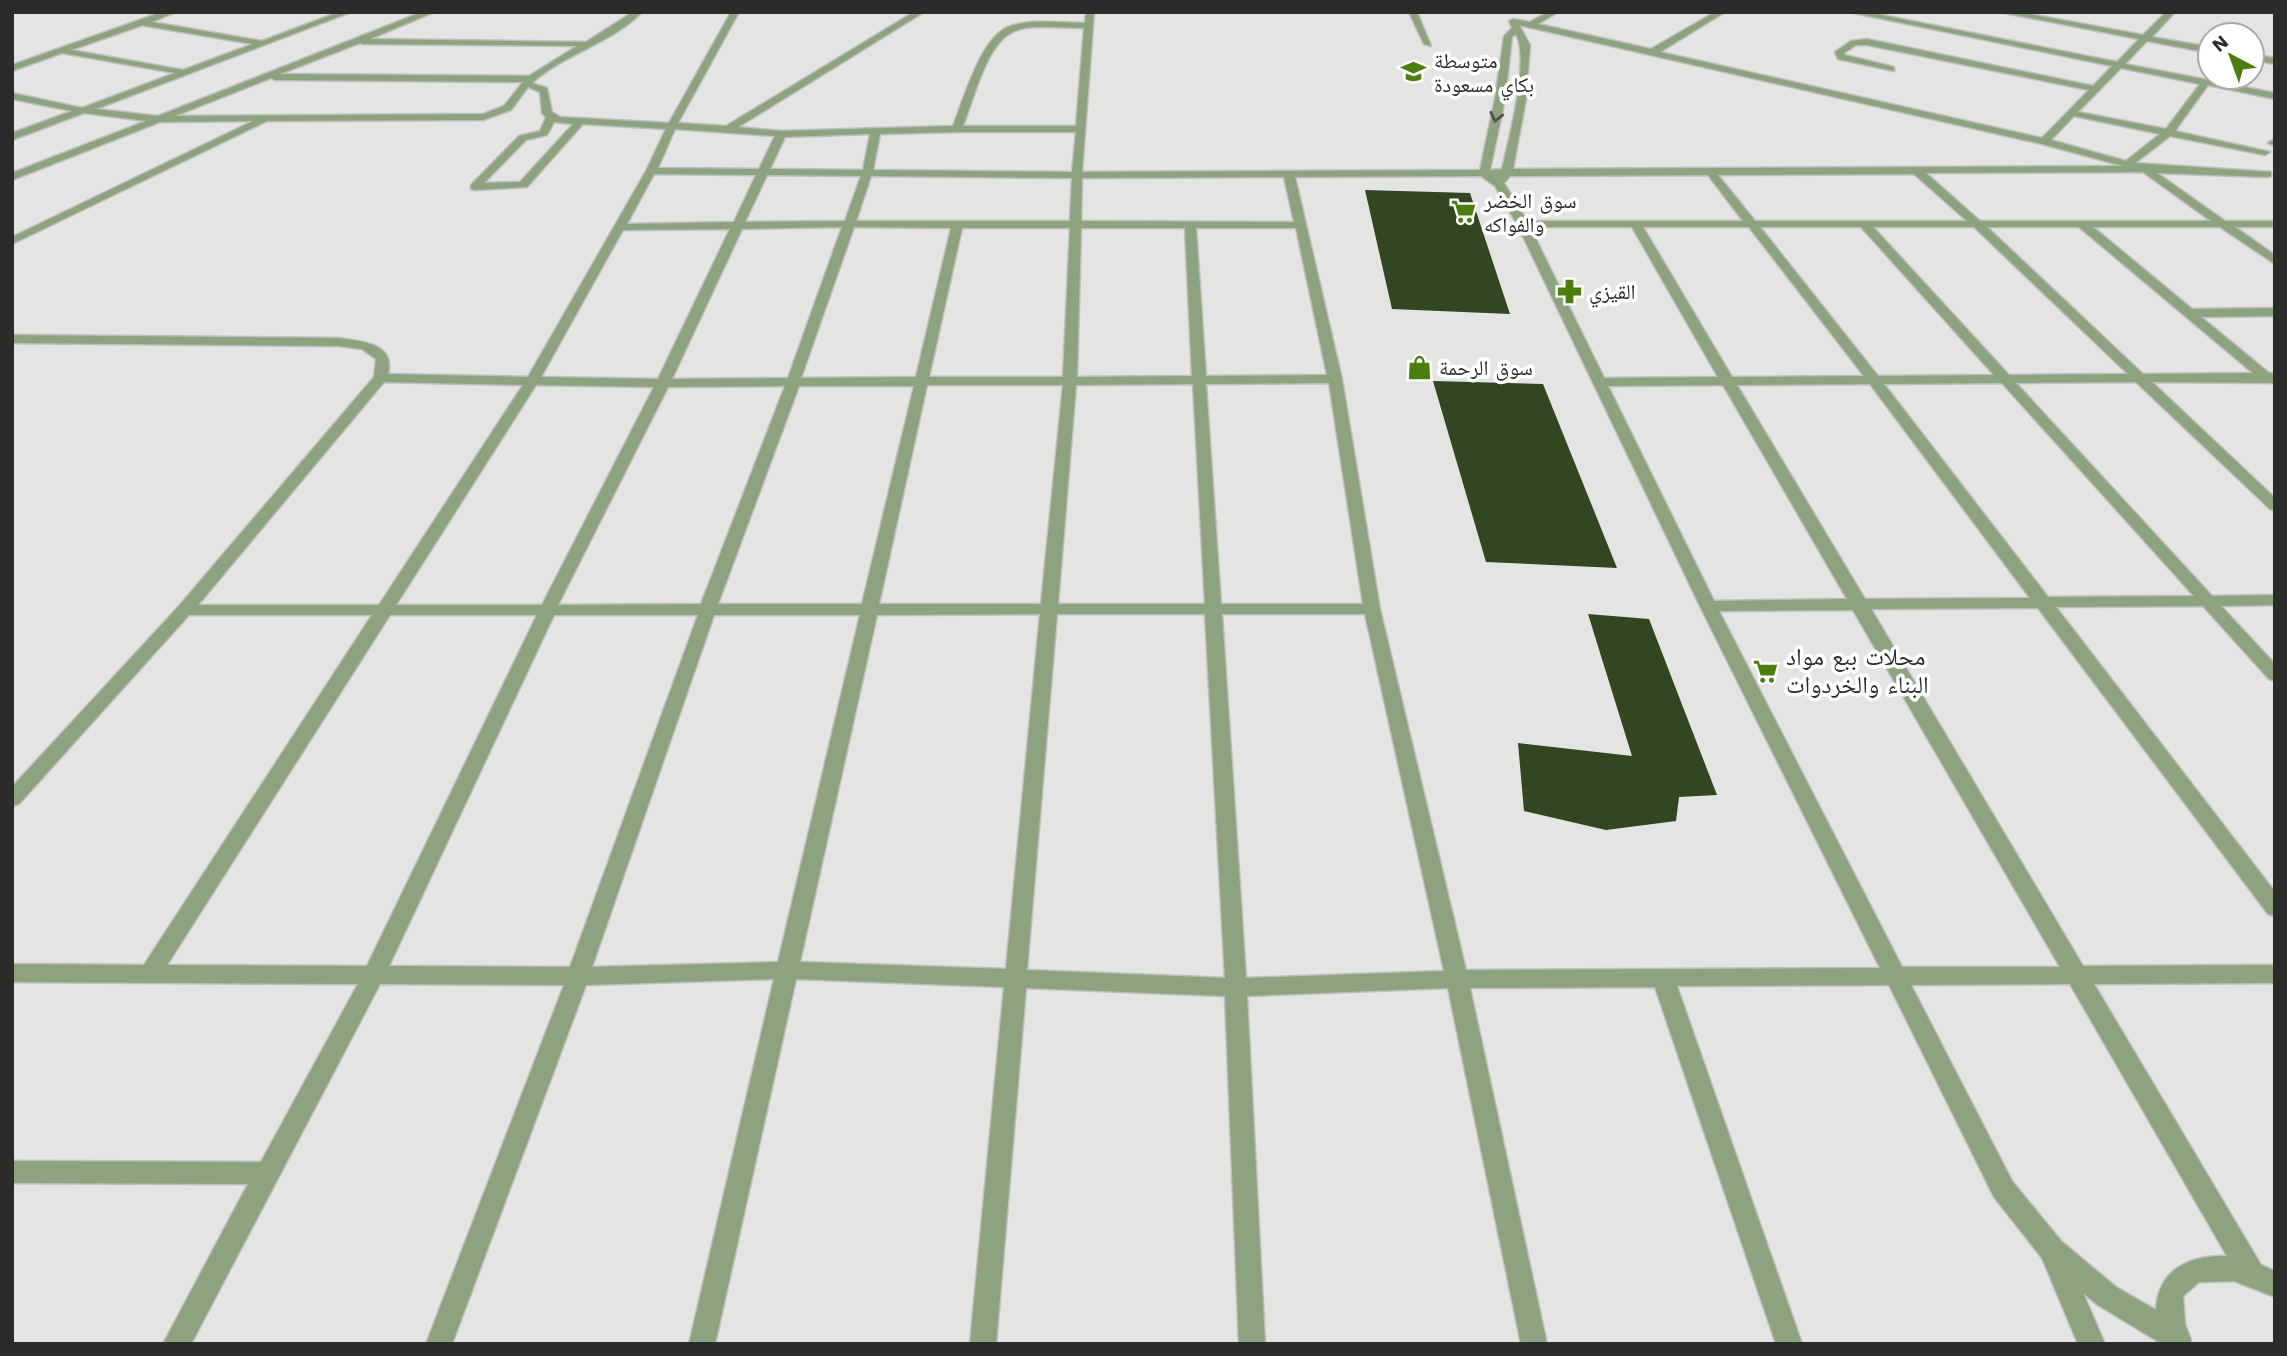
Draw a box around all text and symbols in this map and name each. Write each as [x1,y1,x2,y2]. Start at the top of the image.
north arrow [2196,21,2266,91]
text: N [2207,30,2233,57]
place label: متوسطة بكاي مسعودة [1434,48,1534,101]
school or university icon: متوسطة بكاي مسعودة [1400,58,1428,86]
one-way arrow [1490,111,1504,123]
place label: سوق الخضر والفواكه [1483,188,1577,237]
supermarket icon: سوق الخضر والفواكه [1450,198,1478,226]
pharmacy icon: القيزي [1555,277,1583,305]
place label: القيزي [1589,279,1636,308]
shop icon: سوق الرحمة [1405,353,1433,381]
place label: سوق الرحمة [1439,355,1533,381]
place label: محلات ببع مواد البناء والخردوات [1786,643,1929,699]
supermarket icon: محلات ببع مواد البناء والخردوات [1752,657,1780,685]

